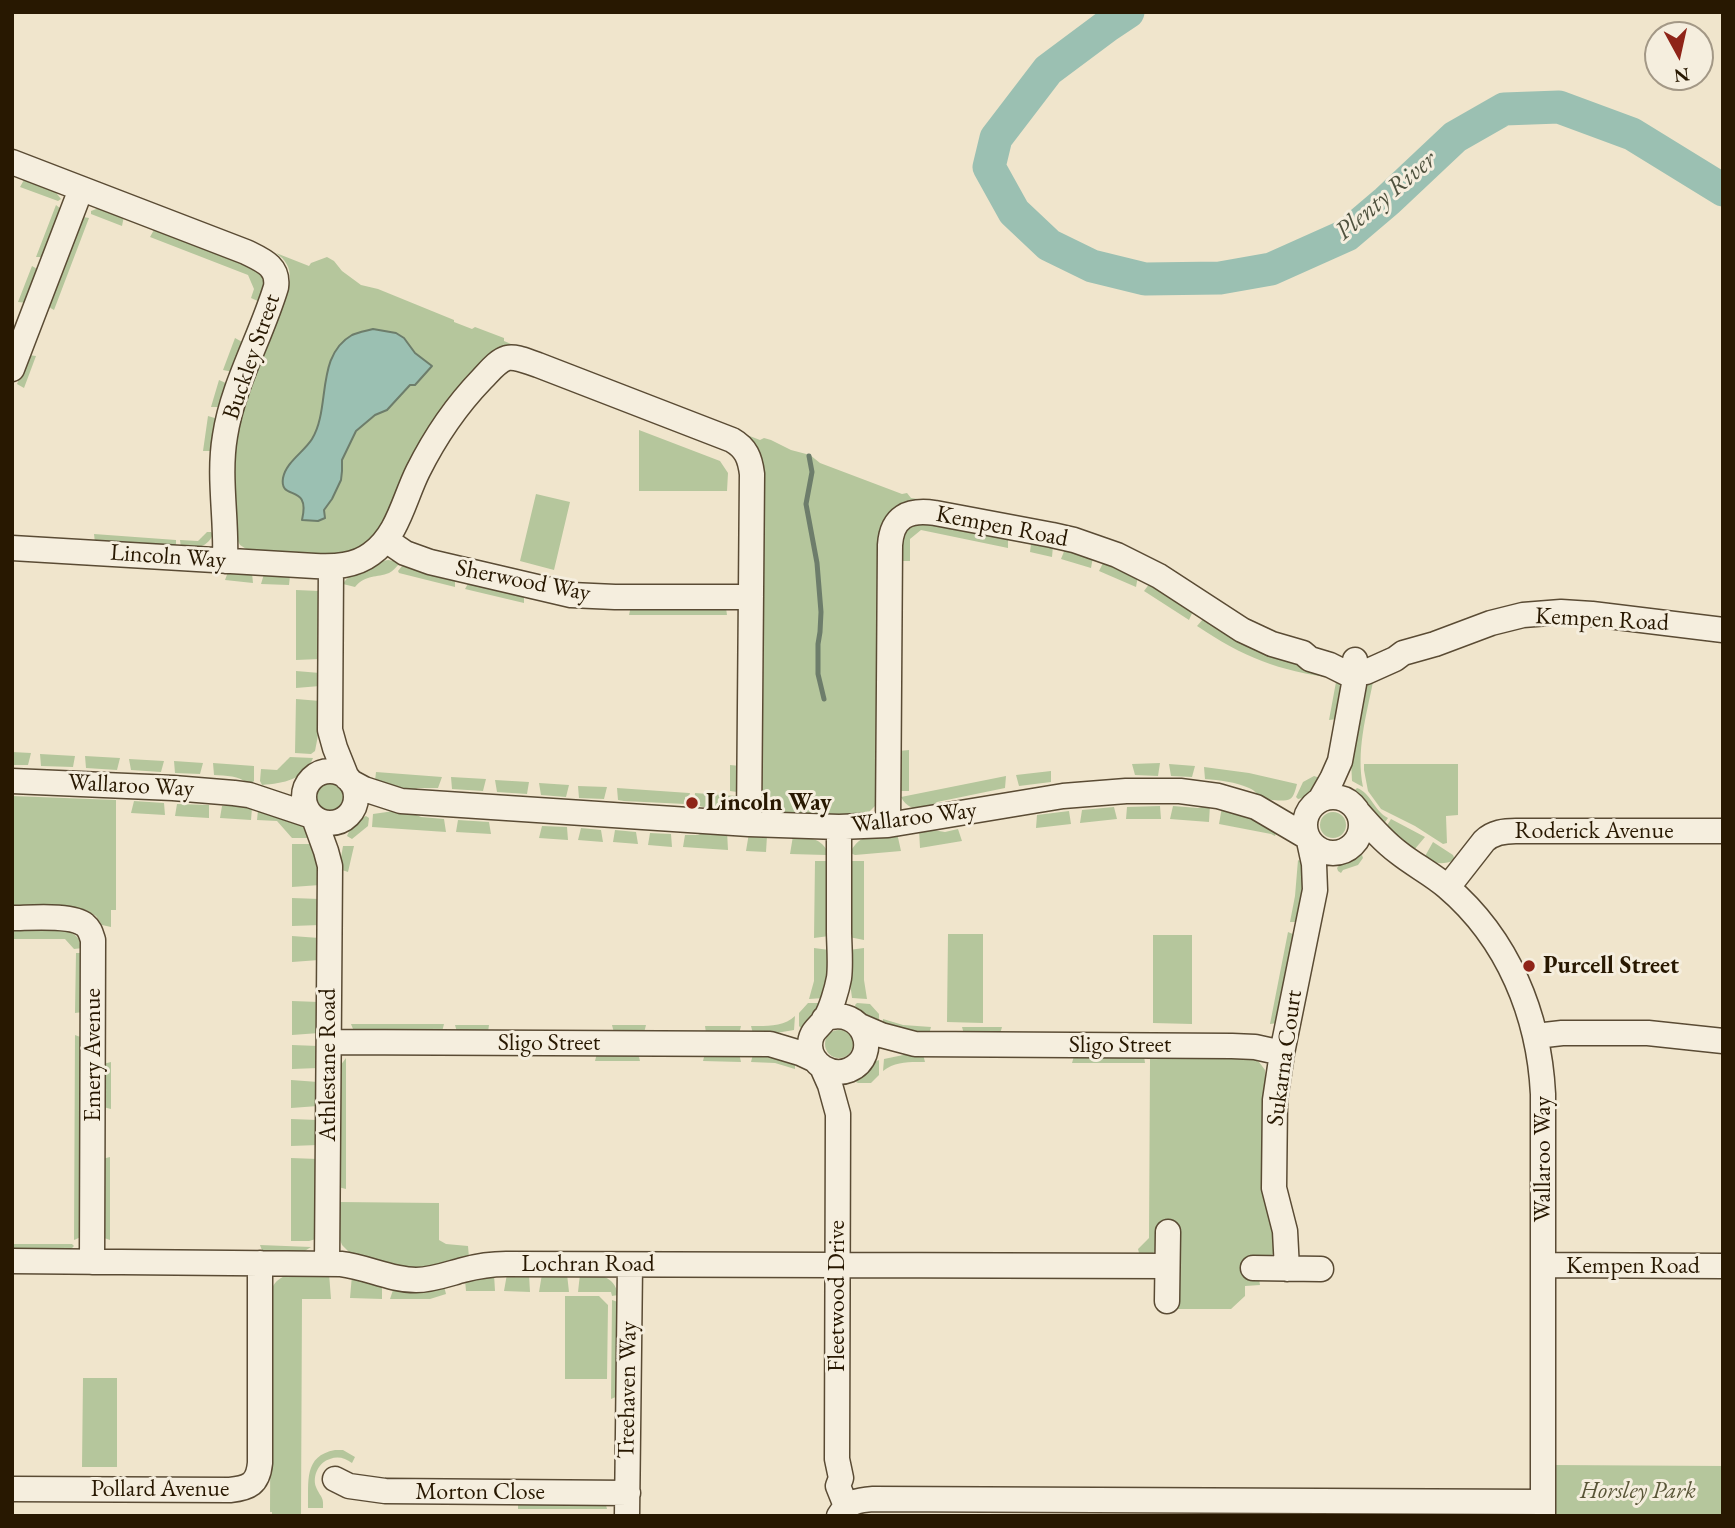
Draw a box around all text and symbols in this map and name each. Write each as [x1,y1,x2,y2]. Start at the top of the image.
north arrow [1644,21,1714,91]
text: N [1672,62,1691,89]
water label: Plenty River [1329,145,1443,247]
street label: Buckley Street [217,290,287,424]
street label: Kempen Road [934,500,1070,554]
street label: Lincoln Way [109,539,227,575]
street label: Sherwood Way [453,554,593,608]
street label: Kempen Road [1534,602,1670,638]
street label: Wallaroo Way [67,768,195,804]
place label: Lincoln Way [706,789,832,817]
marker: Lincoln Way [684,795,700,811]
street label: Wallaroo Way [850,796,978,840]
street label: Roderick Avenue [1514,817,1674,845]
place label: Purcell Street [1543,952,1679,980]
marker: Purcell Street [1521,958,1537,974]
street label: Emery Avenue [79,988,107,1122]
street label: Athlestane Road [314,988,342,1142]
street label: Sukarna Court [1261,988,1309,1128]
street label: Sligo Street [498,1029,600,1057]
street label: Sligo Street [1069,1031,1171,1059]
street label: Wallaroo Way [1529,1096,1557,1222]
street label: Fleetwood Drive [823,1220,851,1372]
street label: Lochran Road [521,1250,655,1278]
street label: Kempen Road [1566,1252,1700,1280]
street label: Treehaven Way [612,1321,644,1459]
street label: Pollard Avenue [91,1475,229,1503]
park label: Horsley Park [1580,1477,1696,1505]
street label: Morton Close [415,1478,545,1506]

